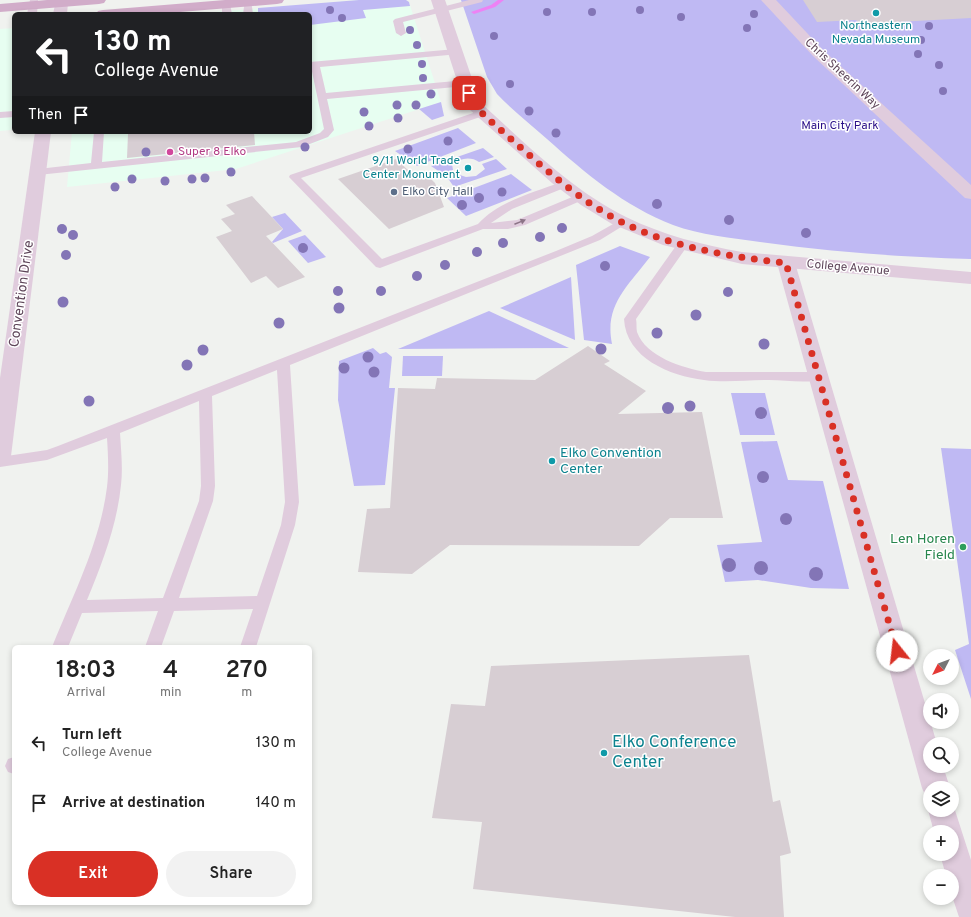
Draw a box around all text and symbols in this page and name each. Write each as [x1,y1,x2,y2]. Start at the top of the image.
marker: Northeastern Nevada Museum [871,8,881,18]
place label: Northeastern Nevada Museum [832,18,920,48]
text: 130 m [94,25,172,61]
icon: left [28,28,80,80]
street label: Chris Sheerin Way [801,35,883,113]
text: College Avenue [94,60,219,83]
pin [452,76,486,110]
icon: arrive [458,82,480,104]
icon: arrive [70,104,92,126]
text: Then [28,106,62,125]
park label: Main City Park [801,118,879,134]
place label: Super 8 Elko [178,144,247,160]
marker: Super 8 Elko [165,147,175,157]
place label: 9/11 World Trade Center Monument [363,153,460,183]
marker: 9/11 World Trade Center Monument [463,163,473,173]
place label: Elko City Hall [402,184,473,200]
marker: Elko City Hall [389,187,399,197]
one-way arrow [515,219,527,225]
street label: Convention Drive [6,239,38,349]
street label: College Avenue [806,256,890,280]
place label: Elko Convention Center [560,445,662,478]
marker: Elko Convention Center [547,456,557,466]
place label: Len Horen Field [890,531,955,564]
marker: Len Horen Field [958,542,968,552]
position arrow [876,630,918,672]
north arrow [923,649,959,685]
map controls [923,649,959,905]
text: 18:03 [56,656,116,686]
text: 4 [163,656,178,686]
text: 270 [225,656,268,686]
text: Arrival [67,685,105,701]
text: min [160,685,182,701]
text: m [241,685,252,701]
button: sound [923,693,959,729]
text: Turn left [62,726,122,745]
icon: left [28,732,50,754]
place label: Elko Conference Center [612,732,736,774]
text: 130 m [256,734,296,753]
button: search [923,737,959,773]
text: College Avenue [62,745,152,761]
marker: Elko Conference Center [599,748,609,758]
button: layers [923,781,959,817]
icon: arrive [28,792,50,814]
text: Arrive at destination [62,794,205,813]
text: 140 m [256,794,296,813]
button: + [923,825,959,861]
button: Exit [28,851,158,897]
button: Share [166,851,296,897]
button: − [923,869,959,905]

